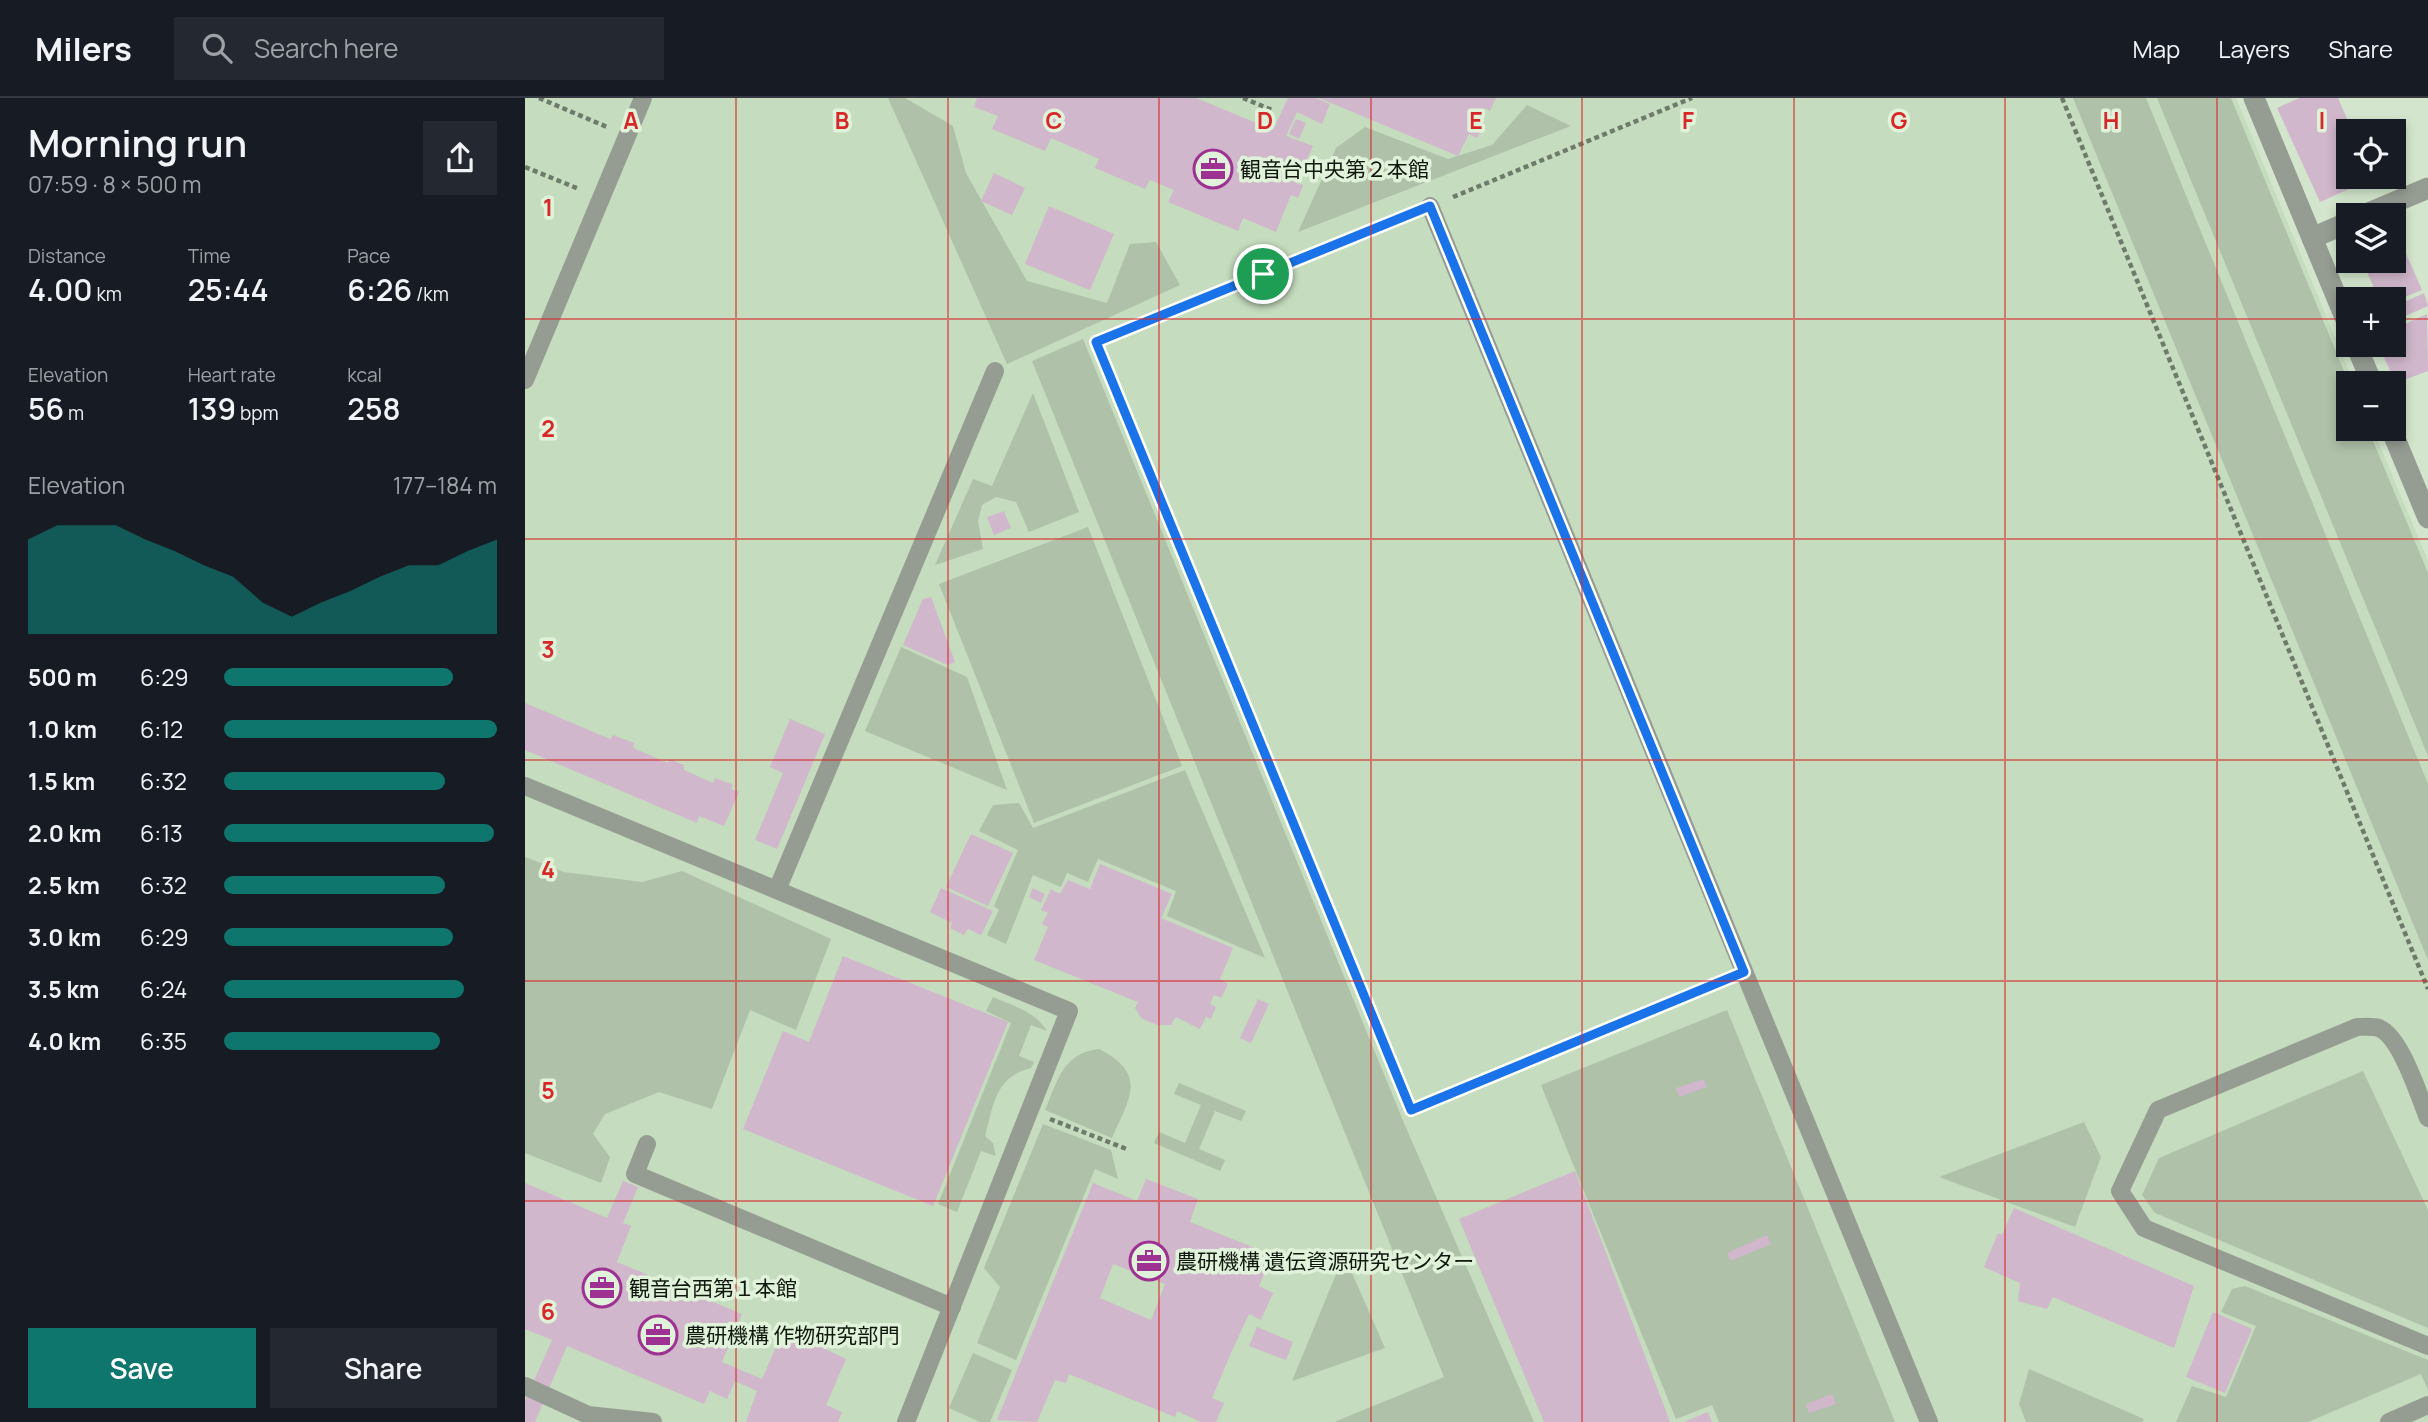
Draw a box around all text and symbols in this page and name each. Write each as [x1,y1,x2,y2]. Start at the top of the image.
search box [174,17,664,80]
text: Milers [35,26,132,71]
icon: search [198,29,236,67]
text: Search here [254,30,399,66]
text: Map [2133,32,2180,65]
text: Layers [2218,32,2290,65]
text: Share [2328,32,2393,65]
text: A [623,104,639,136]
text: B [835,104,849,136]
text: C [1046,104,1063,136]
text: D [1257,104,1273,136]
text: E [1469,104,1483,136]
text: F [1682,104,1694,136]
text: G [1891,104,1908,136]
text: H [2103,104,2119,136]
text: I [2319,104,2325,136]
text: Morning run [28,116,247,168]
map controls [2336,119,2406,441]
button: locate [2336,119,2406,189]
button: share [423,121,497,195]
office icon: 観音台中央第２本館 [1192,148,1234,190]
place label: 観音台中央第２本館 [1240,155,1429,183]
text: 07:59 · 8 × 500 m [28,168,202,200]
text: 1 [543,191,553,223]
button: layers [2336,203,2406,273]
text: Distance [28,243,106,269]
text: Time [188,243,231,269]
text: Pace [347,243,390,269]
pin [1233,244,1293,304]
icon: arrive [1244,255,1282,293]
text: 4.00 [28,269,93,310]
text: 25:44 [188,269,269,310]
text: 6:26 [347,269,412,310]
text: km [93,281,122,307]
text: /km [412,281,449,307]
button: + [2336,287,2406,357]
text: Elevation [28,362,108,388]
text: Heart rate [188,362,276,388]
text: kcal [347,362,382,388]
button: − [2336,371,2406,441]
text: 56 [28,388,64,429]
text: 139 [188,388,236,429]
text: 258 [347,388,401,429]
text: m [64,400,84,426]
text: bpm [236,400,279,426]
text: 2 [541,412,555,444]
text: Elevation [28,469,125,501]
text: 177–184 m [393,469,497,501]
text: 3 [541,633,555,665]
text: 500 m [28,661,97,693]
text: 6:29 [140,661,189,693]
text: 1.0 km [28,713,97,745]
text: 6:12 [140,713,183,745]
text: 1.5 km [28,765,95,797]
text: 6:32 [140,765,187,797]
text: 2.0 km [28,817,101,849]
text: 6:13 [140,817,183,849]
text: 4 [541,853,555,885]
text: 2.5 km [28,869,100,901]
text: 6:32 [140,869,187,901]
text: 3.0 km [28,921,101,953]
text: 6:29 [140,921,189,953]
text: 3.5 km [28,973,99,1005]
text: 6:24 [140,973,187,1005]
text: 4.0 km [28,1025,101,1057]
text: 6:35 [140,1025,187,1057]
text: 5 [541,1074,555,1106]
office icon: 農研機構 遺伝資源研究センター [1128,1240,1170,1282]
place label: 農研機構 遺伝資源研究センター [1176,1247,1474,1275]
office icon: 観音台西第１本館 [581,1267,623,1309]
place label: 観音台西第１本館 [629,1274,797,1302]
text: 6 [541,1295,555,1327]
office icon: 農研機構 作物研究部門 [637,1314,679,1356]
place label: 農研機構 作物研究部門 [685,1321,899,1349]
button: Save [28,1328,256,1408]
button: Share [270,1328,497,1408]

